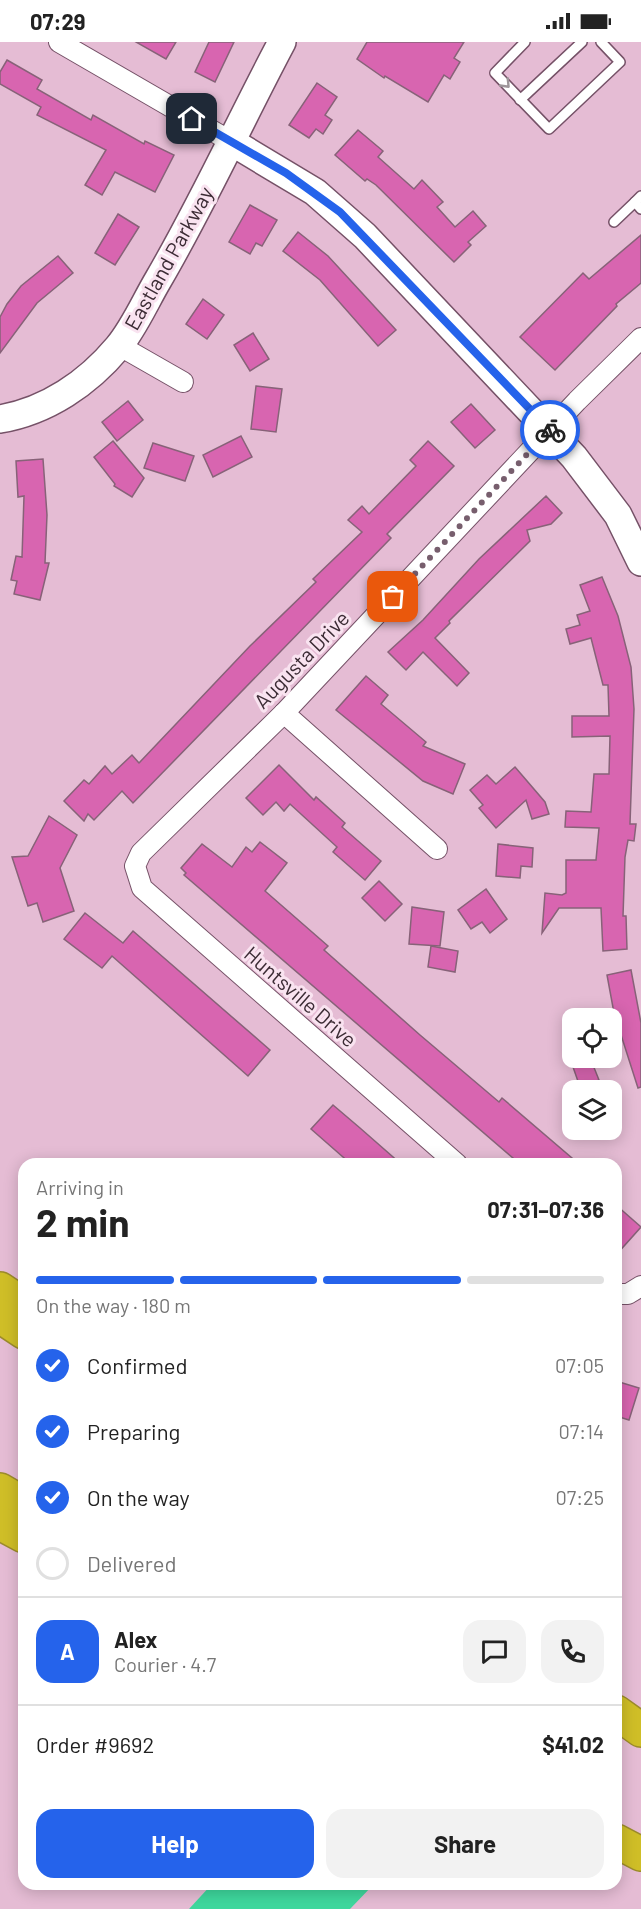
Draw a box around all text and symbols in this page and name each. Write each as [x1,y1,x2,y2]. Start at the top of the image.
text: 07:29 [30,8,85,34]
one-way arrow [498,77,509,88]
pin [166,93,217,144]
icon: home [175,102,208,135]
street label: Eastland Parkway [118,182,218,334]
courier [520,400,580,460]
icon: bike [534,414,567,447]
pin [367,571,418,622]
icon: bag [376,580,409,613]
street label: Augusta Drive [248,605,354,713]
street label: Huntsville Drive [240,940,362,1052]
map controls [562,1008,622,1140]
button: locate [562,1008,622,1068]
button: layers [562,1080,622,1140]
text: Arriving in [36,1175,124,1199]
text: 07:31–07:36 [487,1196,604,1222]
text: 2 min [36,1198,129,1245]
text: On the way · 180 m [36,1293,191,1317]
icon: check [36,1349,69,1382]
text: Confirmed [87,1352,187,1378]
text: 07:05 [555,1353,604,1377]
icon: check [36,1415,69,1448]
text: Preparing [87,1418,180,1444]
text: 07:14 [558,1419,604,1443]
icon: check [36,1481,69,1514]
text: On the way [87,1484,190,1510]
text: 07:25 [555,1485,604,1509]
text: Delivered [87,1550,176,1576]
button: chat [463,1620,526,1683]
button: phone [541,1620,604,1683]
text: Alex [114,1626,157,1652]
text: A [60,1638,75,1664]
text: Courier · 4.7 [114,1652,216,1676]
text: Order #9692 [36,1731,154,1757]
text: $41.02 [542,1731,604,1757]
button: Help [36,1809,314,1878]
button: Share [326,1809,604,1878]

